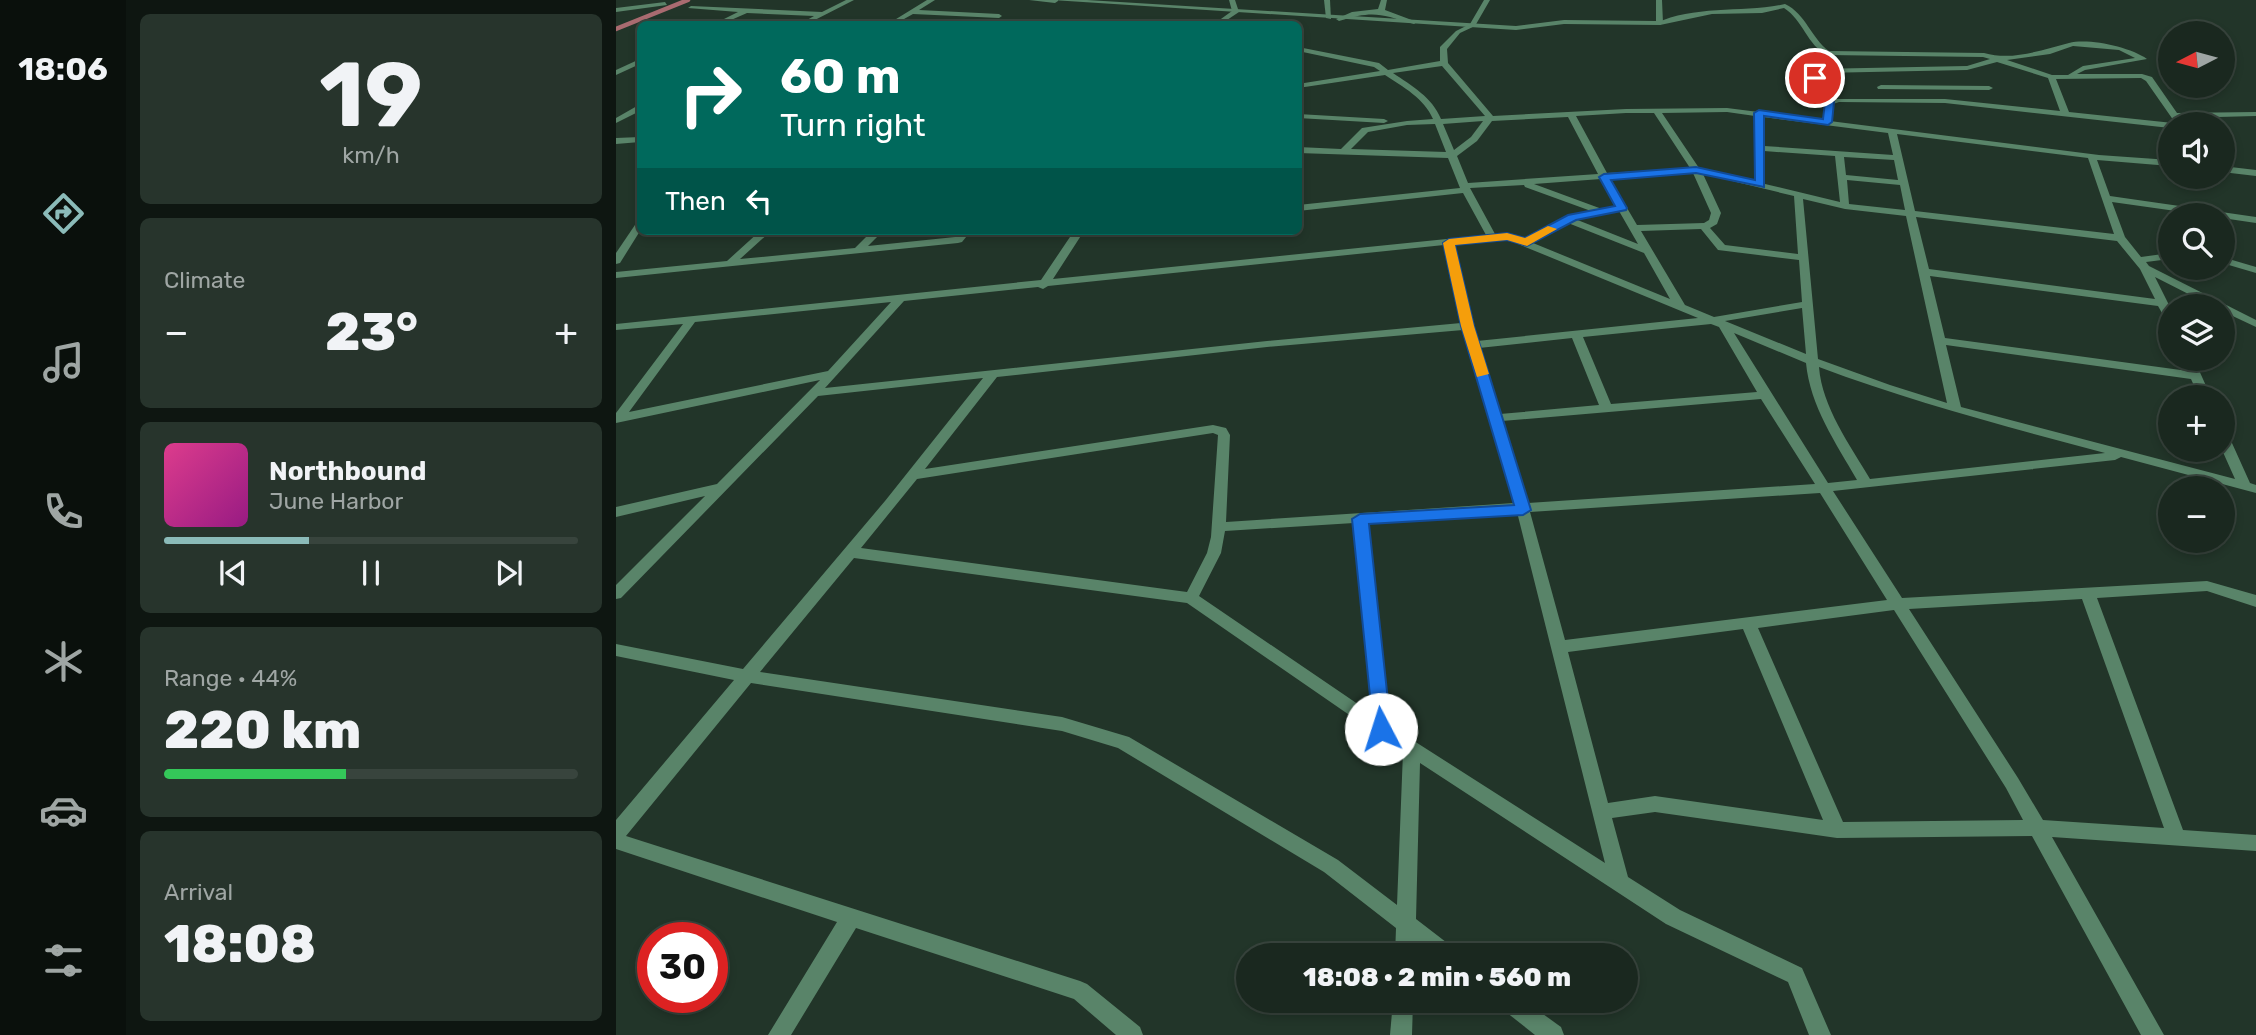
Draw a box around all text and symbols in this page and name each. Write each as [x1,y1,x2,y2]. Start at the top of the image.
north arrow [2158,21,2235,98]
map controls [2158,21,2235,553]
text: 19 [319,41,423,149]
text: 60 m [780,47,901,105]
pin [1785,48,1845,108]
icon: right [665,49,756,140]
text: 18:06 [18,50,108,88]
icon: arrive [1796,59,1834,97]
text: Turn right [780,106,925,144]
button: sound [2158,112,2235,189]
text: km/h [342,141,400,169]
icon: left [740,182,778,220]
text: Then [665,186,726,217]
icon: directions [39,189,88,238]
button: search [2158,203,2235,280]
text: Climate [164,266,245,294]
button: layers [2158,294,2235,371]
text: 23° [325,301,418,363]
text: − [164,309,189,355]
text: + [554,309,578,355]
icon: music [39,338,88,387]
button: + [2158,385,2235,462]
text: Northbound [269,456,427,487]
button: − [2158,476,2235,553]
icon: phone [39,487,88,536]
text: June Harbor [269,487,403,515]
icon: previous [214,554,252,592]
icon: pause [352,554,390,592]
icon: next [490,554,528,592]
icon: climate [39,637,88,686]
text: Range · 44% [164,664,297,692]
position arrow [1344,692,1418,766]
text: 220 km [164,699,361,761]
icon: car [39,786,88,835]
text: Arrival [164,878,233,906]
text: 18:08 [164,913,316,975]
speed limit sign: 30 [637,922,728,1013]
icon: filters [39,936,88,985]
text: 18:08 · 2 min · 560 m [1303,962,1571,993]

